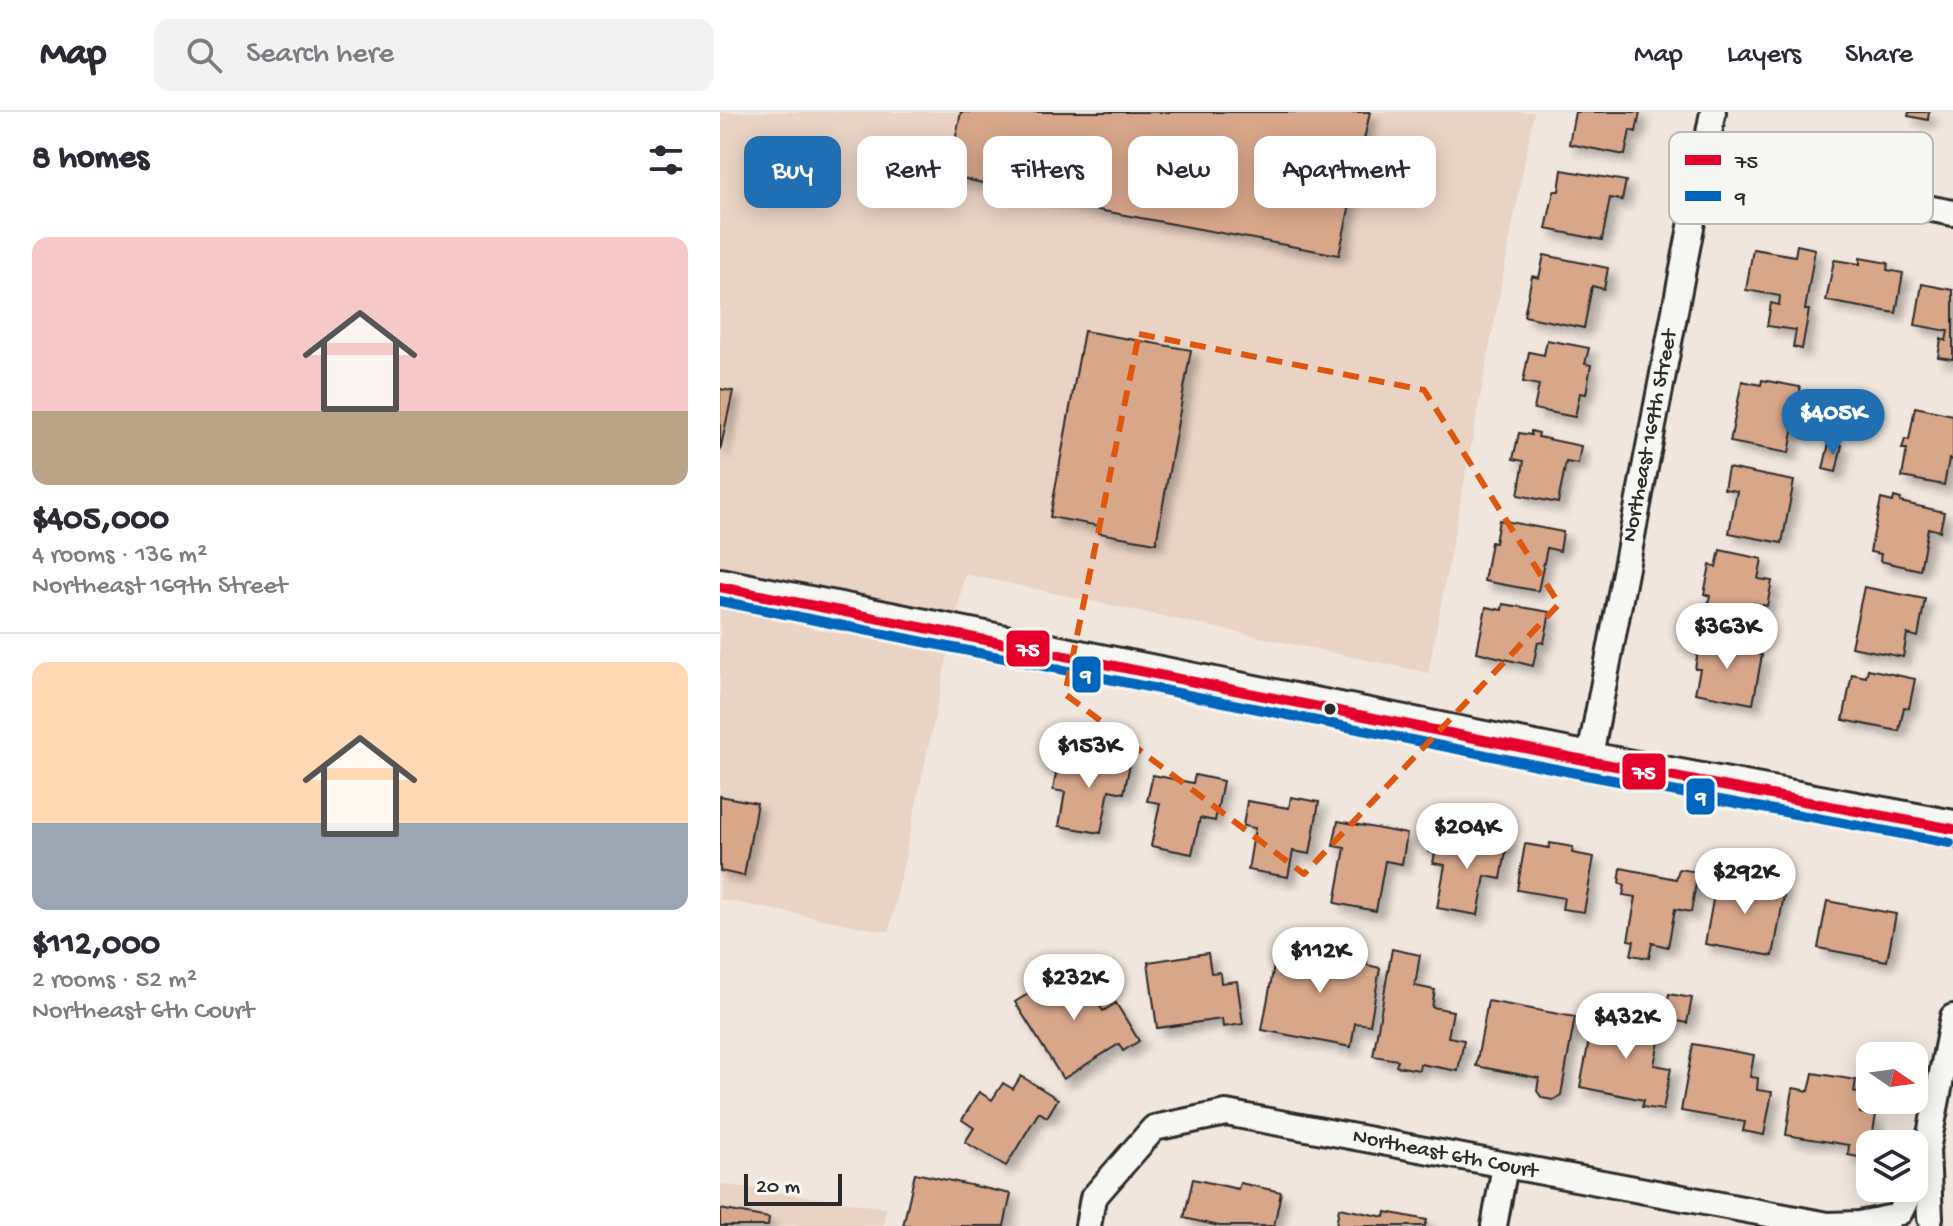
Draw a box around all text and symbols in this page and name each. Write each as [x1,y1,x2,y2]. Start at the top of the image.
search box [154,19,714,91]
text: Map [40,33,106,77]
icon: search [182,33,226,77]
text: Search here [246,38,394,73]
text: Map [1634,39,1683,72]
text: Layers [1727,39,1801,72]
text: Share [1845,39,1913,72]
legend [1669,132,1933,224]
chip: Buy [744,136,841,208]
chip: Rent [857,136,967,208]
chip: Filters [983,136,1112,208]
chip: New [1128,136,1238,208]
chip: Apartment [1254,136,1436,208]
icon: filters [644,138,688,182]
text: 8 homes [32,140,149,180]
text: 75 [1734,151,1758,177]
text: 9 [1734,187,1746,213]
icon: home [288,289,432,433]
street label: Northeast 169th Street [1618,326,1685,544]
pin: $405K [1777,389,1889,457]
text: $405K [1800,399,1866,430]
text: $405,000 [32,501,169,541]
text: 4 rooms · 136 m² [32,541,207,572]
text: Northeast 169th Street [32,572,287,603]
pin: $363K [1671,603,1783,671]
text: $363K [1694,613,1760,644]
line badge: 75 [1005,629,1051,668]
text: 75 [1015,639,1040,665]
line badge: 9 [1071,655,1102,694]
text: 9 [1079,665,1092,691]
unlabelled marker [1322,701,1338,717]
icon: home [288,714,432,858]
pin: $153K [1033,722,1145,790]
text: $153K [1057,732,1121,763]
line badge: 75 [1621,752,1667,791]
text: 75 [1631,762,1656,788]
line badge: 9 [1685,777,1716,816]
text: 9 [1694,787,1707,813]
pin: $204K [1411,803,1523,871]
text: $204K [1434,813,1500,844]
pin: $292K [1689,848,1801,916]
text: $292K [1713,858,1777,889]
text: $112,000 [32,926,160,966]
pin: $112K [1264,927,1376,995]
text: $112K [1290,937,1350,968]
pin: $232K [1018,954,1130,1022]
text: $232K [1042,964,1107,995]
text: 2 rooms · 52 m² [32,966,197,997]
pin: $432K [1570,993,1682,1061]
text: Northeast 6th Court [32,997,254,1028]
text: $432K [1594,1003,1658,1034]
north arrow [1856,1042,1928,1114]
map controls [1856,1042,1928,1202]
street label: Northeast 6th Court [1350,1124,1542,1186]
button: layers [1856,1130,1928,1202]
scale bar [744,1170,842,1206]
text: 20 m [756,1175,800,1201]

